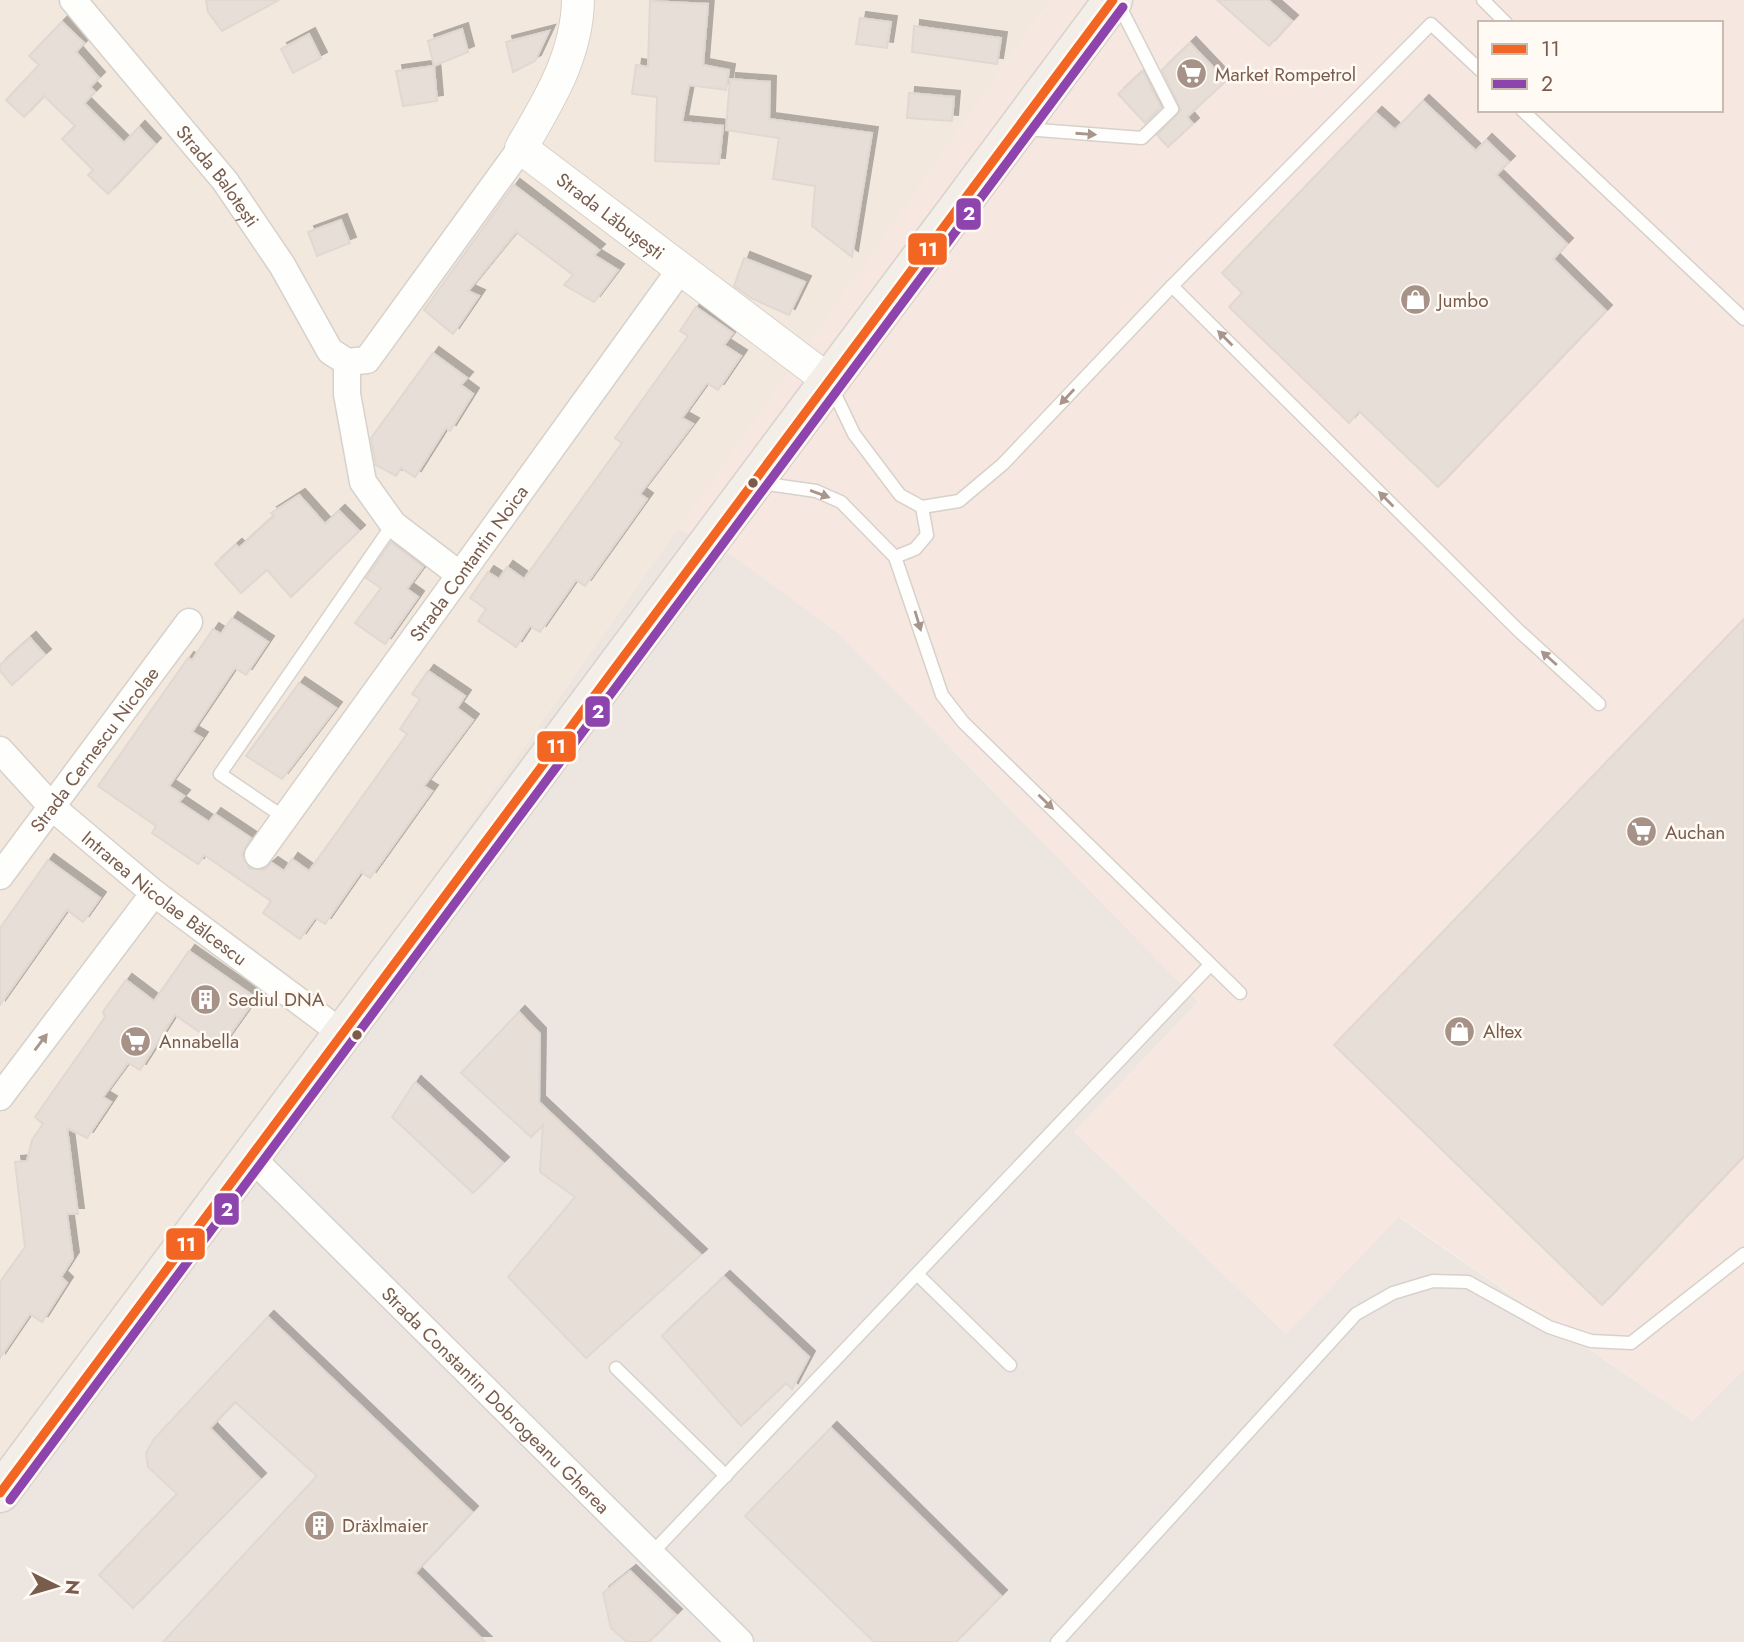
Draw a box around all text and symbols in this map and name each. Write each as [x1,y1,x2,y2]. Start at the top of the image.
legend [1478,21,1723,112]
text: 11 [1541,34,1560,64]
supermarket icon: Market Rompetrol [1175,57,1209,91]
place label: Market Rompetrol [1215,61,1356,88]
text: 2 [1541,69,1553,99]
street label: Strada Balotești [170,119,265,233]
one-way arrow [1075,129,1097,140]
street label: Strada Lăbușești [551,166,670,266]
line badge: 2 [955,197,982,231]
text: 2 [963,200,975,227]
line badge: 11 [907,232,948,266]
text: 11 [918,236,938,263]
shop icon: Jumbo [1398,283,1432,317]
place label: Jumbo [1435,287,1489,314]
one-way arrow [1217,331,1234,347]
one-way arrow [1059,388,1075,405]
unlabelled marker [746,476,760,490]
street label: Strada Contantin Noica [403,480,535,647]
one-way arrow [810,489,831,500]
one-way arrow [1378,490,1395,507]
one-way arrow [913,611,923,632]
one-way arrow [1540,650,1558,666]
street label: Strada Cernescu Nicolae [24,661,165,838]
line badge: 2 [584,695,611,728]
text: 2 [592,698,604,725]
line badge: 11 [536,730,577,763]
text: 11 [546,733,566,760]
one-way arrow [1038,793,1054,810]
supermarket icon: Auchan [1625,815,1659,849]
place label: Auchan [1665,819,1725,846]
street label: Intrarea Nicolae Bălcescu [76,825,253,972]
building icon: Sediul DNA [188,982,222,1016]
place label: Sediul DNA [228,986,325,1013]
shop icon: Altex [1443,1014,1477,1048]
place label: Altex [1483,1018,1522,1045]
supermarket icon: Annabella [119,1024,153,1058]
place label: Annabella [159,1028,239,1055]
unlabelled marker [350,1028,364,1042]
one-way arrow [34,1033,48,1051]
line badge: 2 [213,1192,240,1226]
text: 2 [221,1196,233,1223]
line badge: 11 [165,1227,206,1261]
text: 11 [176,1231,196,1258]
street label: Strada Constantin Dobrogeanu Gherea [375,1281,616,1520]
building icon: Dräxlmaier [302,1508,336,1542]
place label: Dräxlmaier [342,1512,429,1539]
north arrow [21,1551,91,1621]
text: N [58,1579,87,1596]

